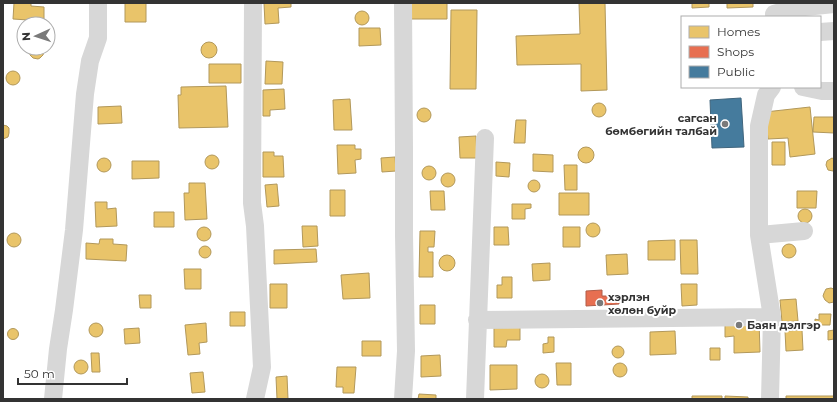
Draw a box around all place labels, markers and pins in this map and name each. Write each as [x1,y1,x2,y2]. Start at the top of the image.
place label: сагсан бөмбөгийн талбай [605,111,717,138]
marker: сагсан бөмбөгийн талбай [720,119,730,129]
place label: хэрлэн хөлөн буйр [608,290,677,317]
marker: хэрлэн хөлөн буйр [595,298,605,308]
place label: Баян дэлгэр [747,318,821,332]
marker: Баян дэлгэр [734,320,744,330]

